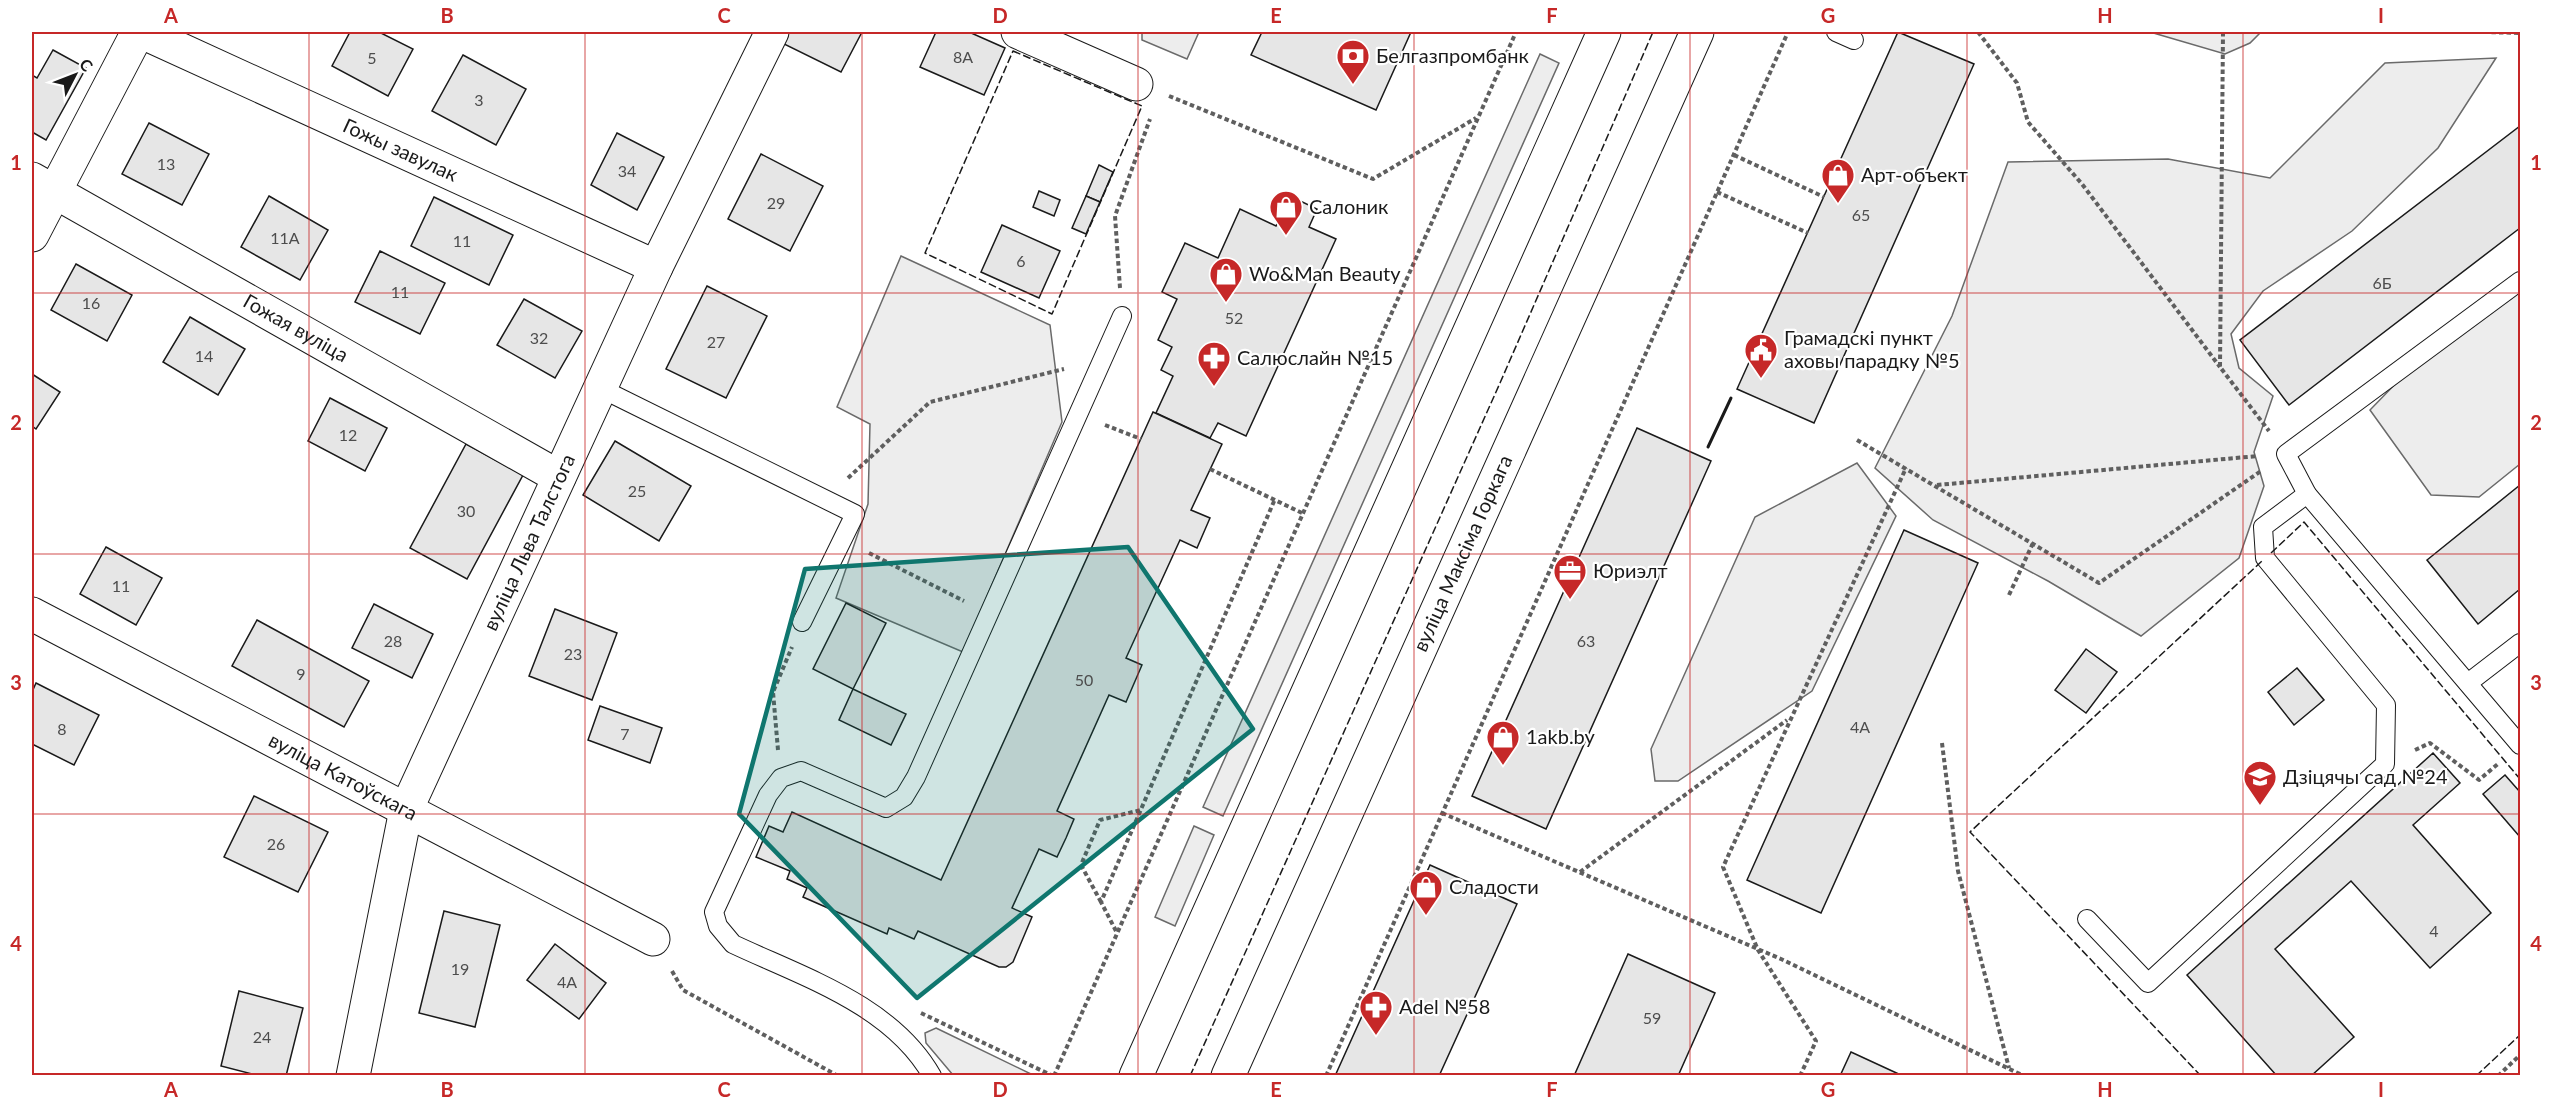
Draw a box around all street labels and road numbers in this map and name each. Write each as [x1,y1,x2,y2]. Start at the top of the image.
street label: Гожы завулак [340,113,462,186]
street label: Гожая вуліца [240,288,353,366]
street label: вуліца Льва Талстога [477,450,579,634]
street label: вуліца Максіма Горкага [1407,451,1516,655]
street label: вуліца Катоўскага [265,727,422,825]

